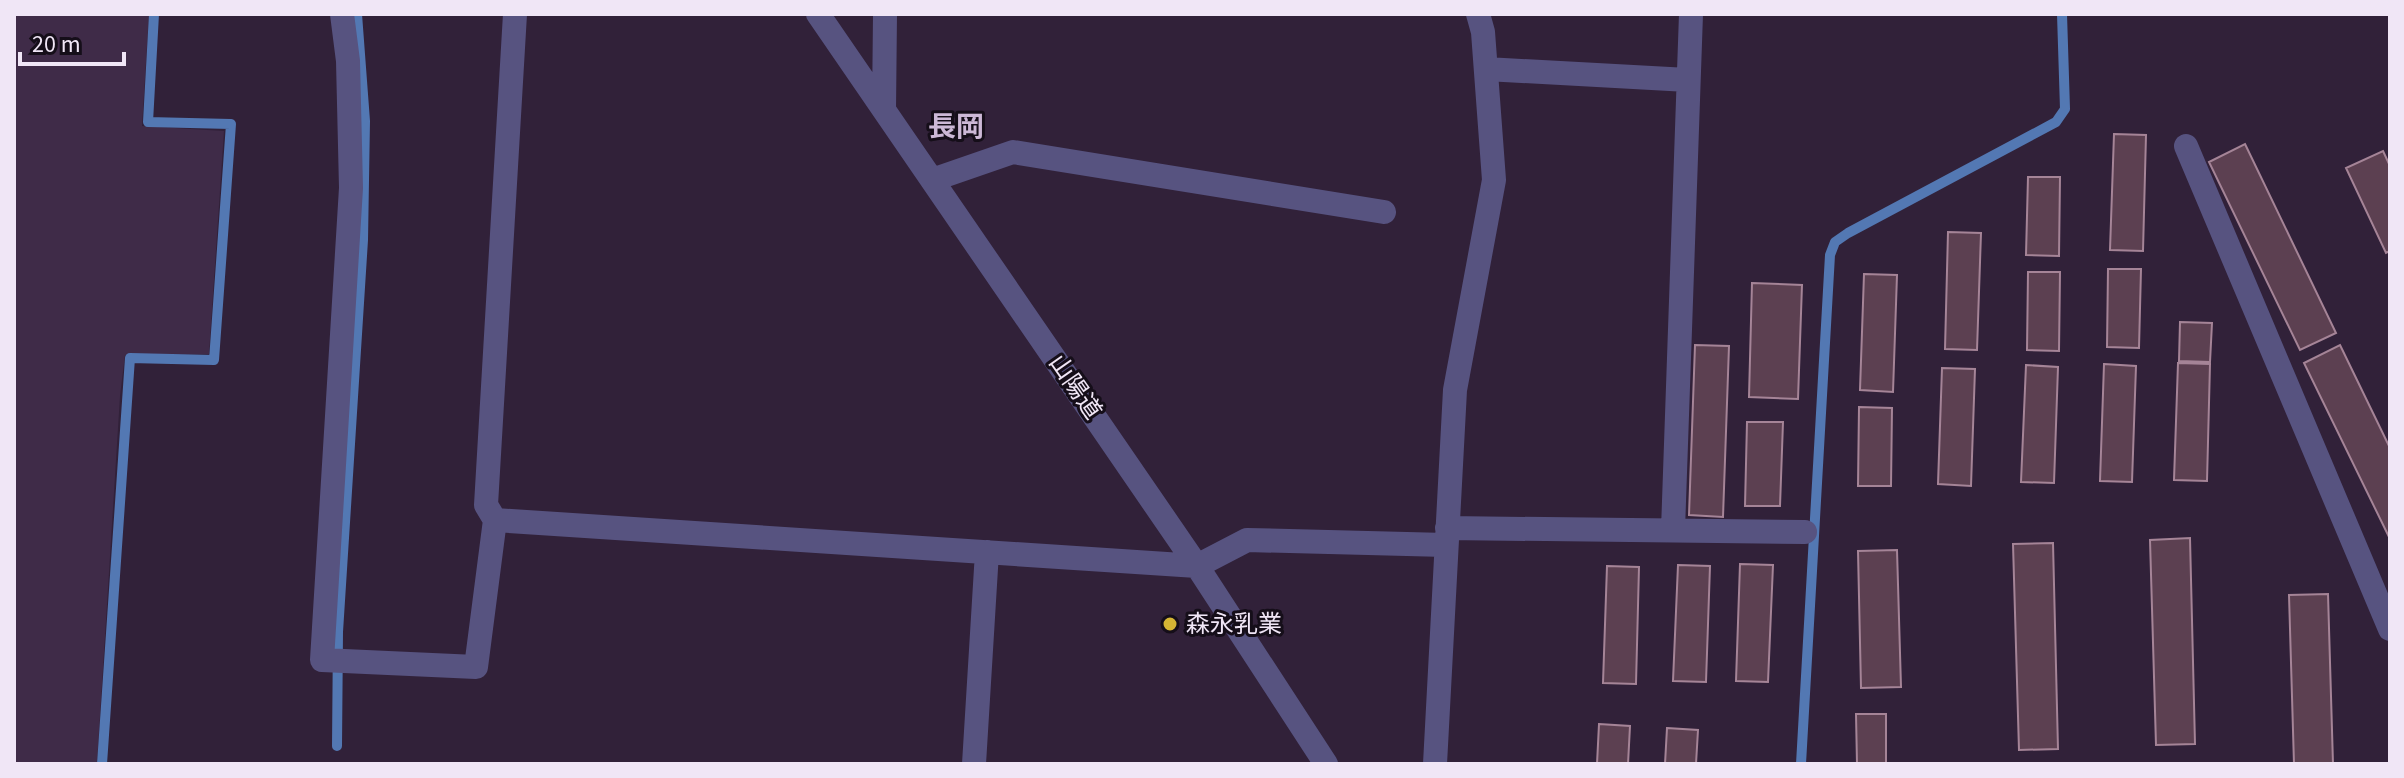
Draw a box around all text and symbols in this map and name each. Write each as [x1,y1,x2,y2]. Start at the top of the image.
scale bar [20,16,124,66]
text: 20 m [32,27,81,62]
district label: 長岡 [928,107,984,147]
street label: 山陽道 [1040,347,1110,427]
place label: 森永乳業 [1186,607,1282,642]
marker: 森永乳業 [1161,615,1179,633]

